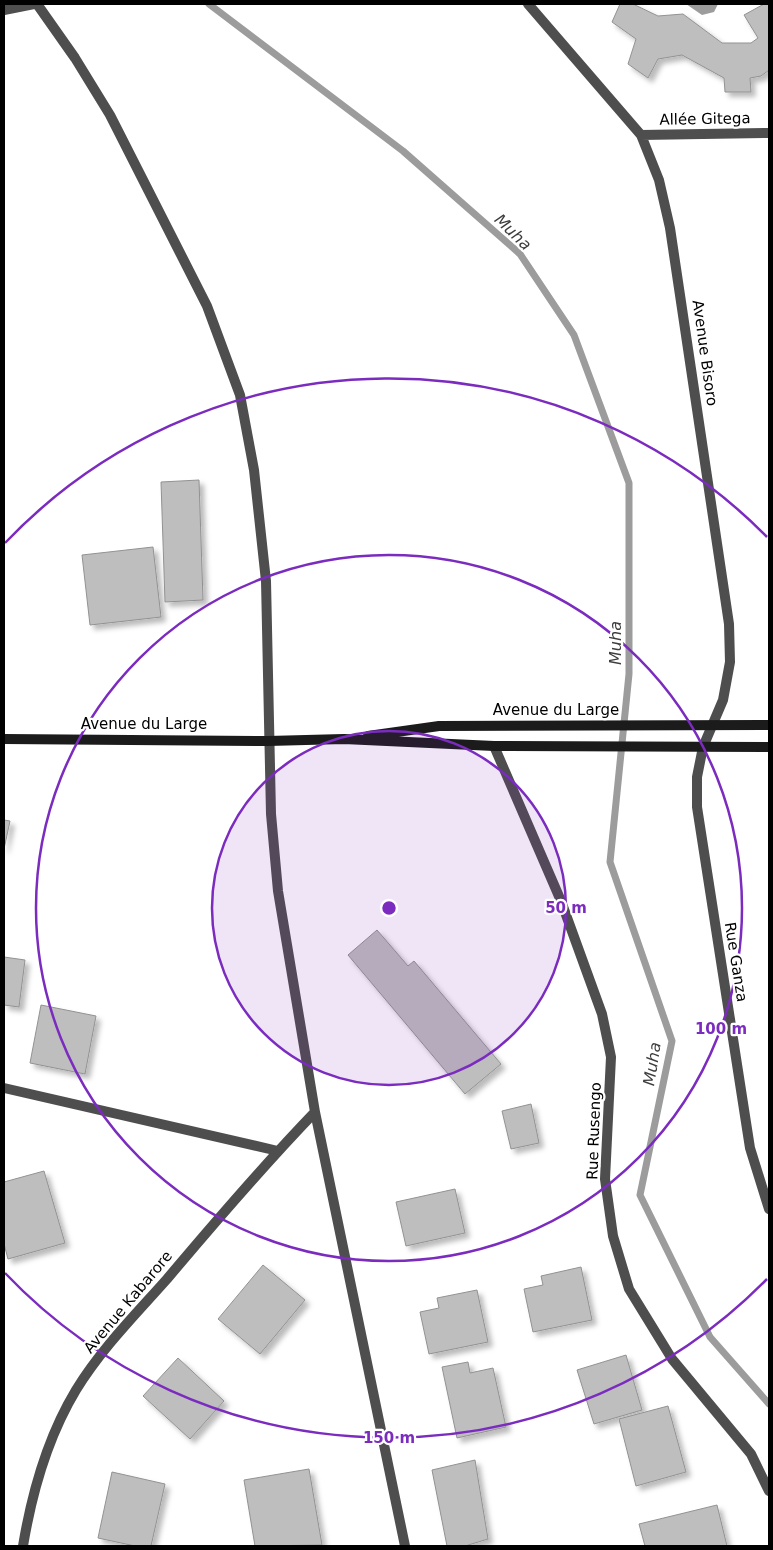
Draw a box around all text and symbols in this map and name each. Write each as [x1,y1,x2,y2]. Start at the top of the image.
street label: Allée Gitega [659,109,751,129]
water label: Muha [491,210,535,254]
street label: Avenue Bisoro [689,299,721,407]
water label: Muha [606,621,625,665]
street label: Avenue du Large [493,701,619,719]
street label: Avenue du Large [81,715,207,733]
centre of rings [380,899,398,917]
text: 50 m [545,899,587,917]
street label: Rue Ganza [721,921,751,1003]
text: 100 m [695,1020,747,1038]
water label: Muha [639,1041,665,1087]
street label: Rue Rusengo [583,1082,605,1180]
street label: Avenue Kabarore [80,1247,176,1357]
text: 150 m [363,1429,415,1447]

